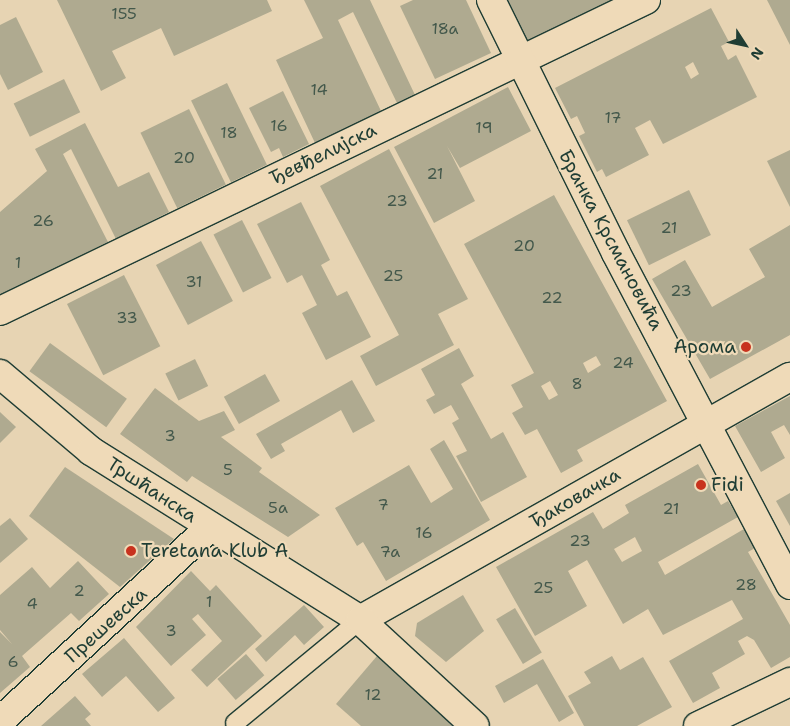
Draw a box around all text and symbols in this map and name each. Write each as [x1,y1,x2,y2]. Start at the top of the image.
house number: 155 [111,4,137,24]
house number: 18a [431,19,459,39]
north arrow [720,20,770,70]
text: N [747,44,768,63]
house number: 14 [310,80,328,100]
house number: 17 [604,108,622,128]
house number: 16 [270,116,288,136]
street label: Ђевђелијска [266,118,380,190]
house number: 19 [475,118,493,138]
house number: 18 [220,123,238,143]
street label: Бранка Крсмановића [554,146,668,334]
house number: 20 [173,148,195,168]
house number: 21 [426,164,444,184]
house number: 23 [386,191,408,211]
house number: 26 [32,211,54,231]
house number: 21 [660,218,678,238]
house number: 20 [513,236,535,256]
house number: 1 [15,253,21,273]
house number: 25 [383,266,403,286]
house number: 31 [185,272,203,292]
house number: 23 [670,281,692,301]
house number: 22 [541,288,563,308]
house number: 33 [116,308,138,328]
place label: Арома [673,336,736,358]
marker: Арома [740,341,752,353]
house number: 24 [612,353,634,373]
house number: 8 [571,374,583,394]
house number: 3 [164,426,176,446]
street label: Тршћанска [103,452,201,528]
house number: 5 [223,460,233,480]
street label: Ђаковачка [526,463,624,533]
place label: Fidi [711,474,744,496]
marker: Fidi [695,479,707,491]
house number: 7 [377,495,389,515]
house number: 5a [268,498,288,518]
house number: 21 [662,499,680,519]
house number: 16 [415,523,433,543]
house number: 23 [569,531,591,551]
place label: Teretana Klub A [141,540,288,562]
house number: 7a [380,542,400,562]
marker: Teretana Klub A [125,545,137,557]
house number: 28 [735,575,757,595]
house number: 25 [533,578,553,598]
house number: 2 [73,581,85,601]
street label: Прешевска [60,582,152,668]
house number: 1 [206,592,212,612]
house number: 4 [26,594,38,614]
house number: 3 [165,621,177,641]
house number: 6 [7,652,19,672]
house number: 12 [364,685,382,705]

